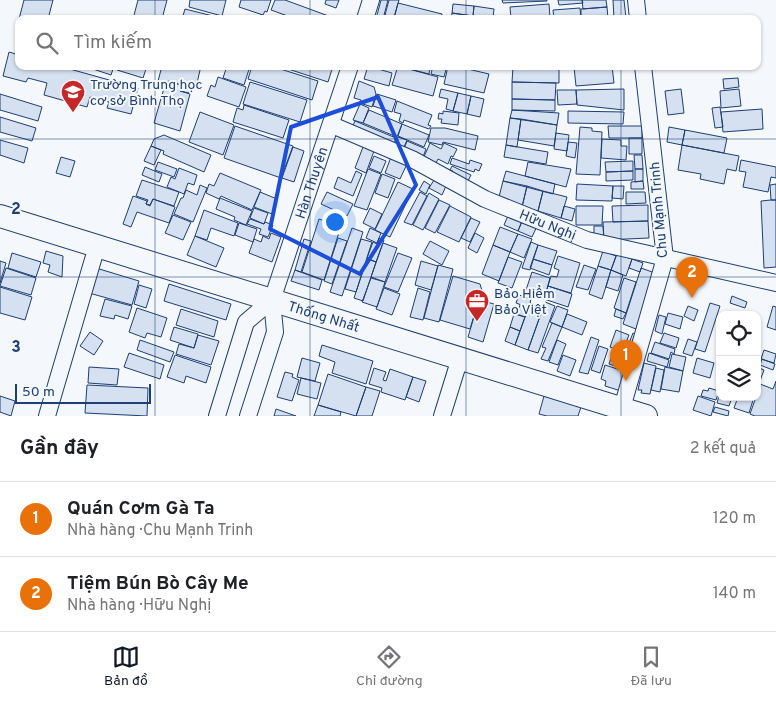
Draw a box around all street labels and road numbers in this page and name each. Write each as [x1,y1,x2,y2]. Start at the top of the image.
street label: Hàn Thuyên [293,145,332,221]
street label: Chu Mạnh Trinh [647,161,672,259]
street label: Hữu Nghị [516,207,578,245]
street label: Thống Nhất [285,299,361,337]

